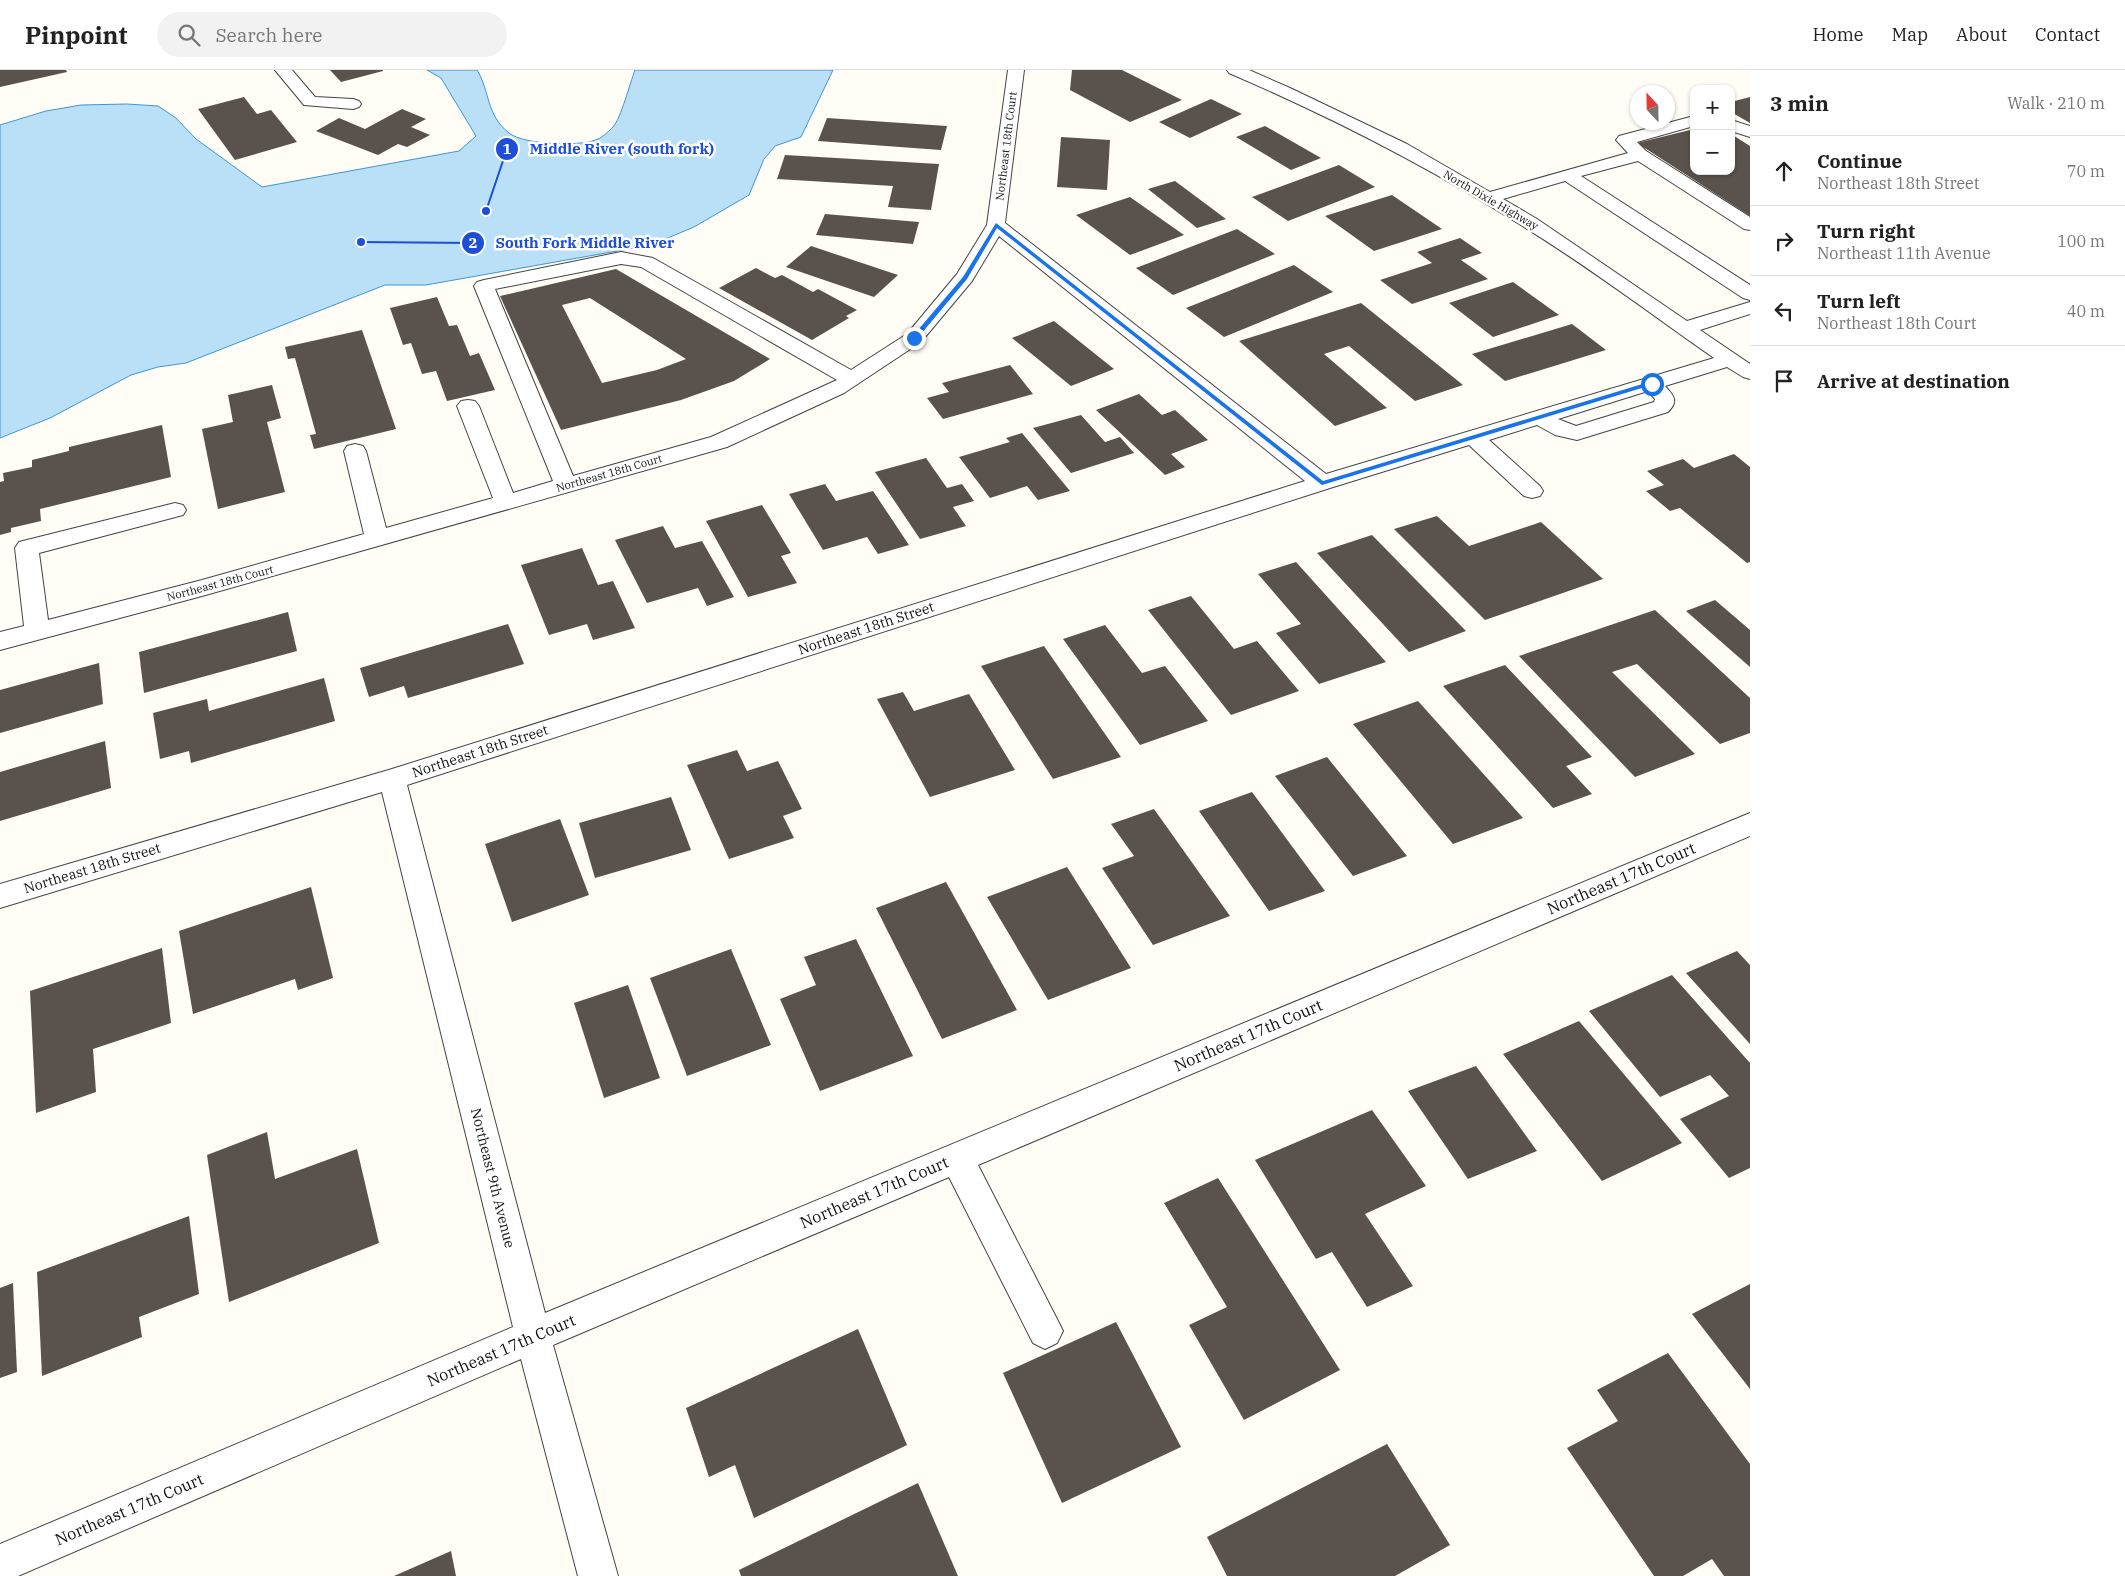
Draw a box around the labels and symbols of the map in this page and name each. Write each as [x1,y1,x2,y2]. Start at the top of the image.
north arrow [1630,85,1675,130]
street label: Northeast 18th Court [992,91,1020,201]
callout: Middle River (south fork) [494,134,724,164]
text: 1 [502,139,512,158]
text: Middle River (south fork) [530,139,714,158]
street label: North Dixie Highway [1441,167,1541,233]
callout: South Fork Middle River [460,228,684,258]
text: 2 [468,233,478,252]
text: South Fork Middle River [496,233,675,252]
route end [903,327,926,350]
route start [1641,373,1664,396]
street label: Northeast 18th Court [554,451,664,495]
street label: Northeast 18th Court [165,562,275,604]
street label: Northeast 18th Street [796,597,936,659]
street label: Northeast 18th Street [410,720,550,782]
street label: Northeast 17th Court [1544,838,1699,918]
street label: Northeast 18th Street [21,839,163,897]
street label: Northeast 17th Court [1171,995,1326,1075]
street label: Northeast 9th Avenue [467,1106,519,1250]
street label: Northeast 17th Court [797,1152,952,1232]
street label: Northeast 17th Court [424,1310,579,1390]
street label: Northeast 17th Court [52,1469,207,1549]

